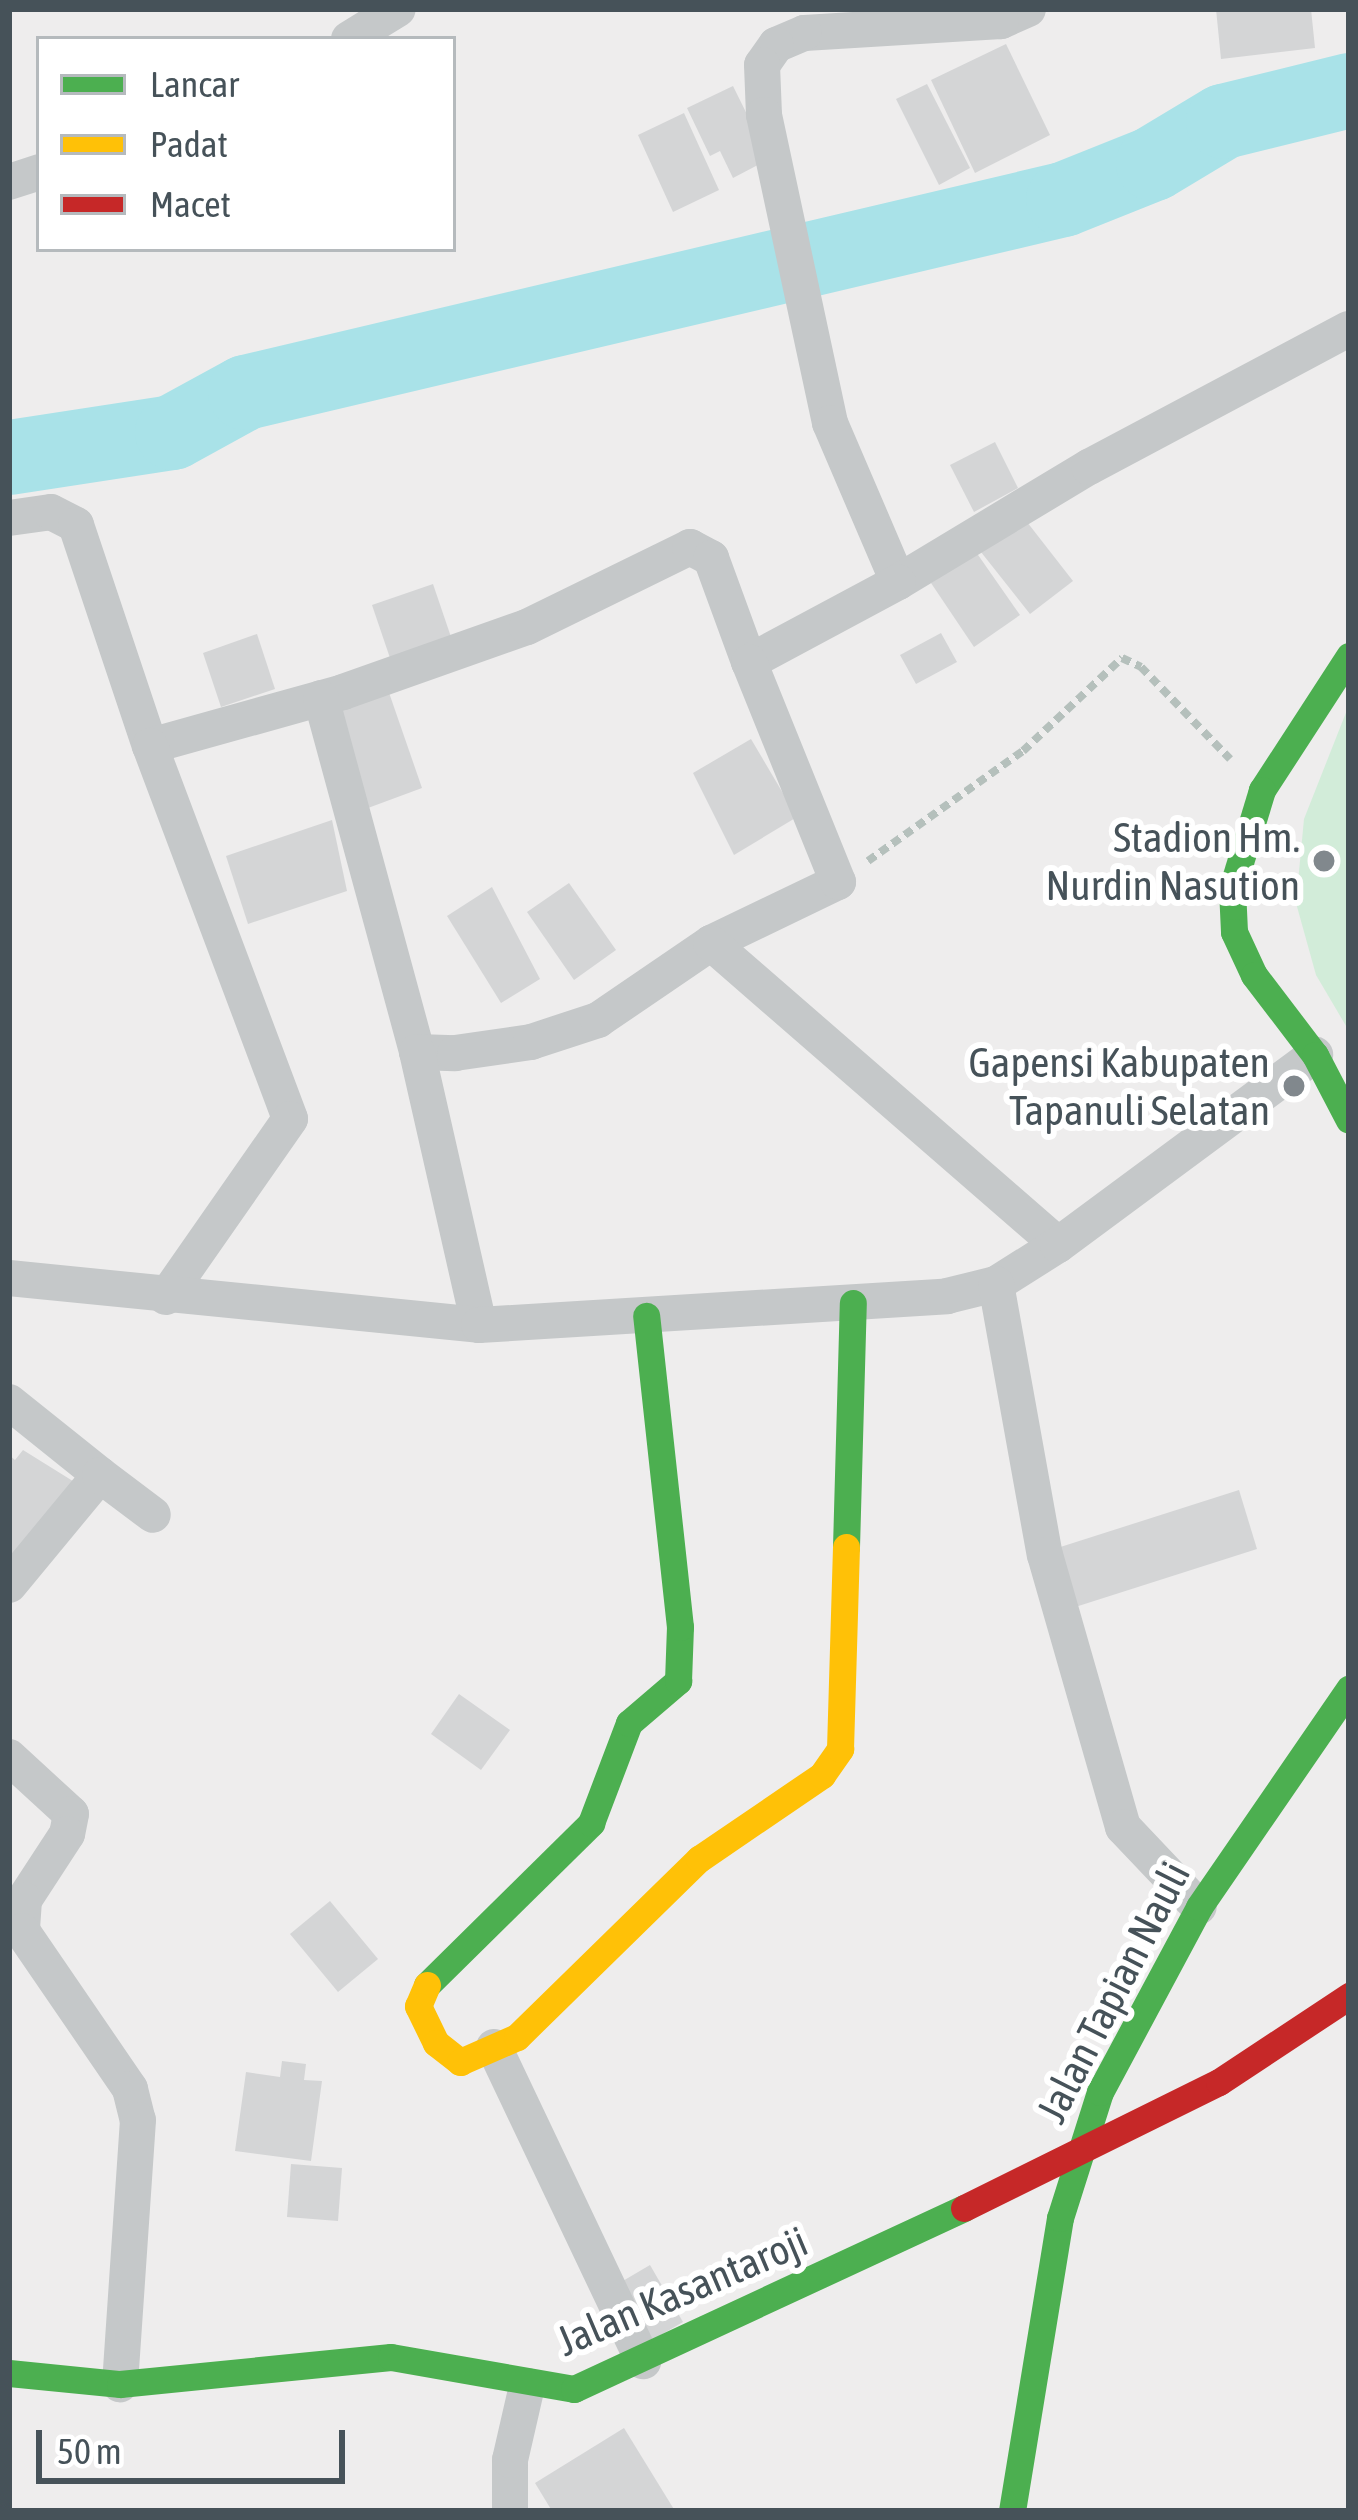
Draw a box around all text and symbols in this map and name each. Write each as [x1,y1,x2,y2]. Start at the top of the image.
legend [36,36,456,252]
text: Lancar [150,63,239,105]
text: Padat [150,123,228,165]
text: Macet [150,183,231,225]
place label: Stadion Hm. Nurdin Nasution [1046,812,1300,910]
marker: Stadion Hm. Nurdin Nasution [1311,848,1337,874]
place label: Gapensi Kabupaten Tapanuli Selatan [969,1037,1270,1136]
marker: Gapensi Kabupaten Tapanuli Selatan [1281,1073,1307,1099]
street label: Jalan Tapian Nauli [1026,1853,1200,2131]
street label: Jalan Kasantaroji [549,2216,815,2366]
scale bar [42,2406,351,2480]
text: 50 m [57,2430,122,2472]

